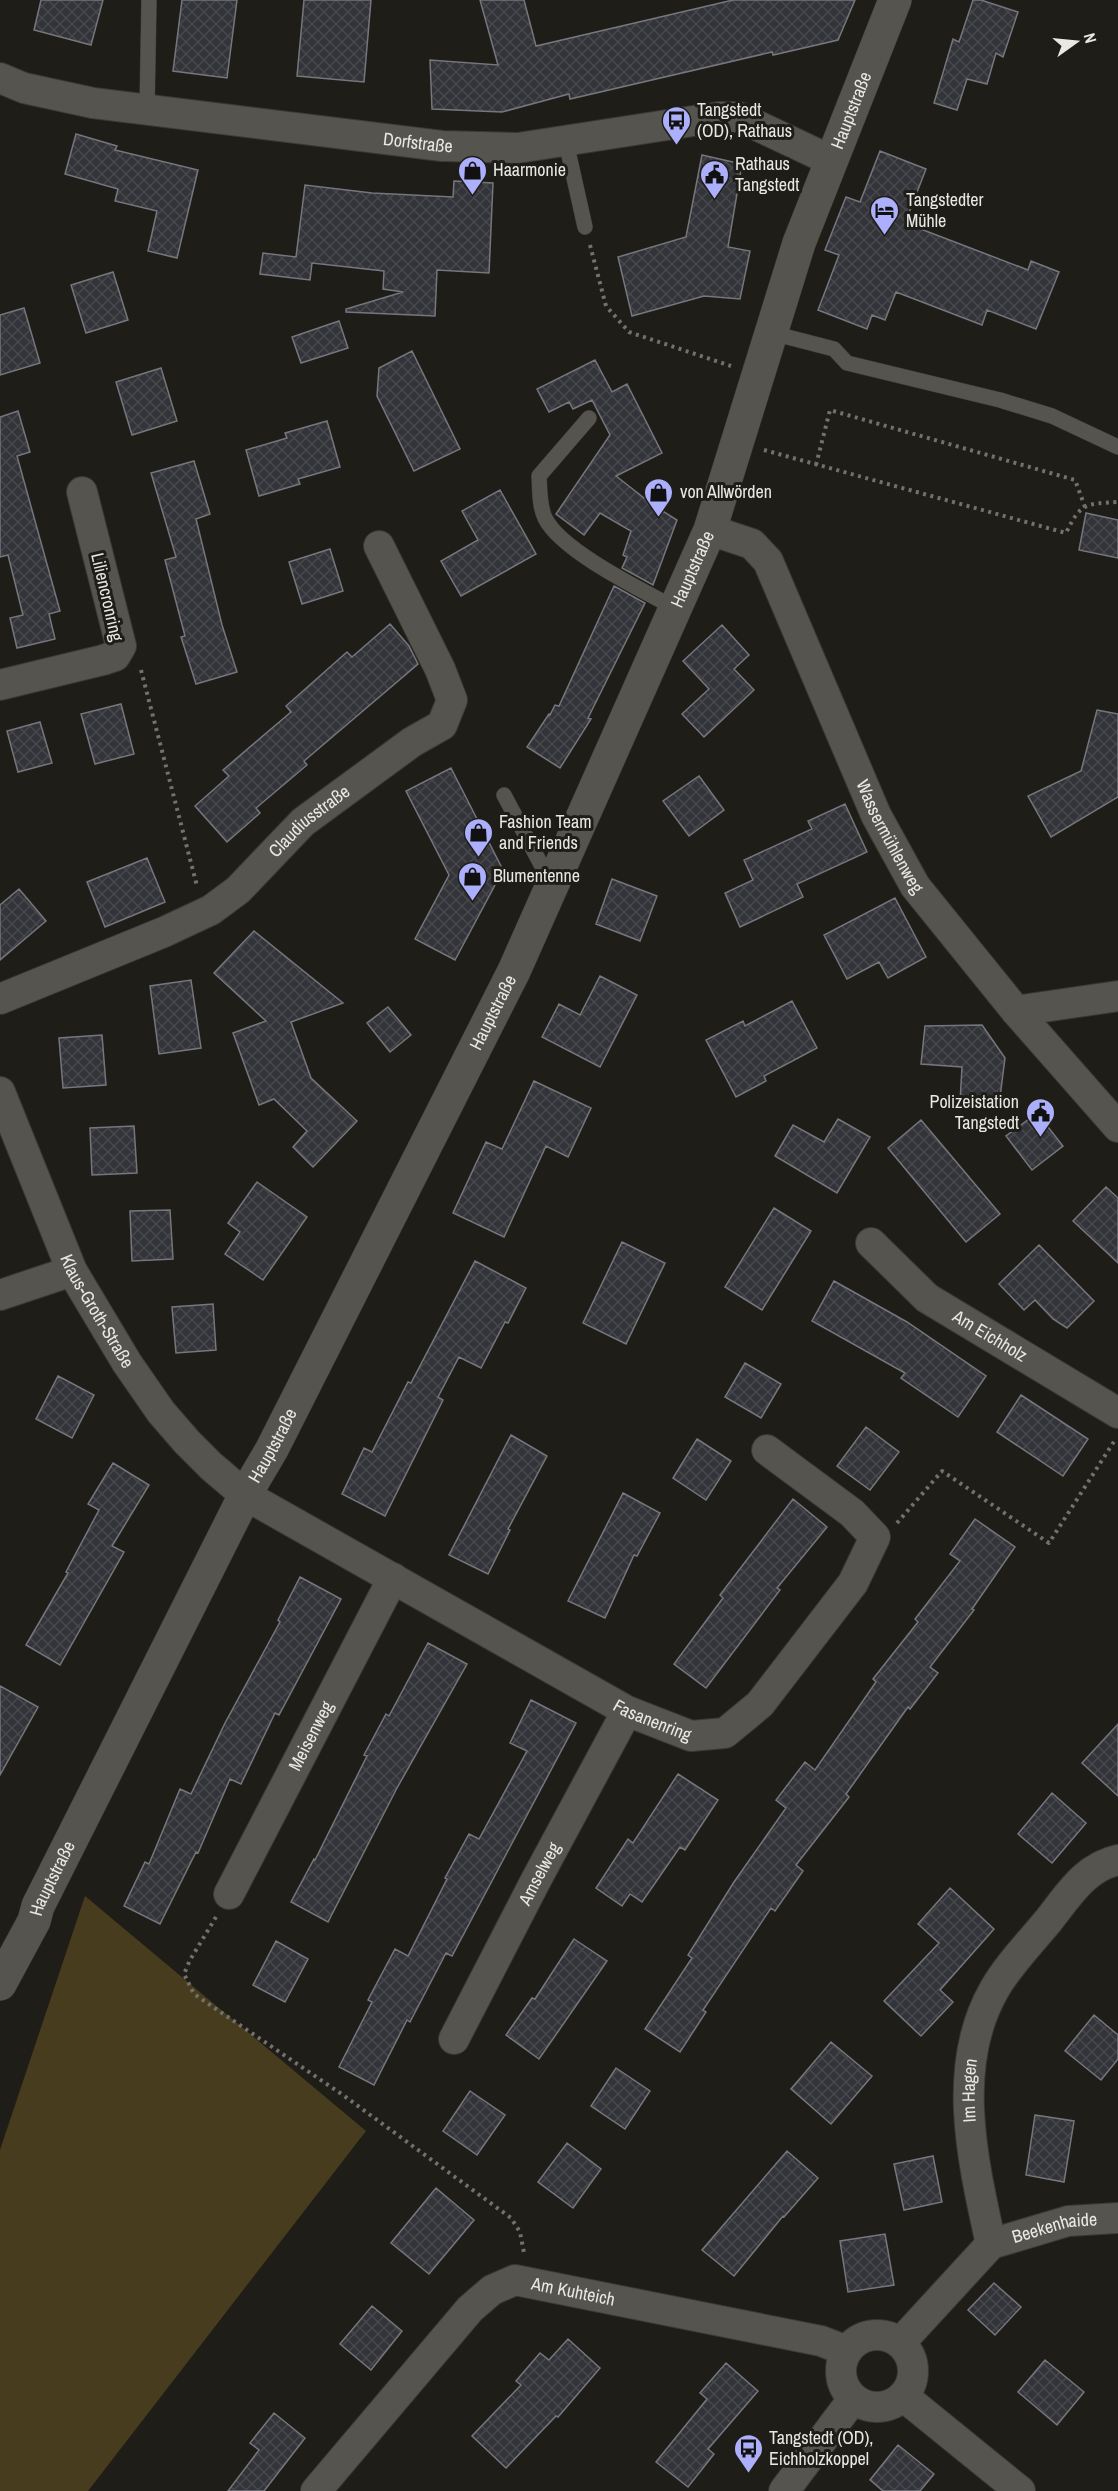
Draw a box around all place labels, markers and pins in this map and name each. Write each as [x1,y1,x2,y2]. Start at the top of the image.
place label: Tangstedt (OD), Rathaus [697,97,792,143]
bus stop icon: Tangstedt (OD), Rathaus [660,104,692,146]
place label: Rathaus Tangstedt [735,151,799,197]
shop icon: Haarmonie [456,154,488,196]
place label: Haarmonie [493,157,566,182]
public building icon: Rathaus Tangstedt [698,158,730,200]
place label: Tangstedter Mühle [906,187,984,233]
hotel icon: Tangstedter Mühle [869,194,901,236]
shop icon: von Allwörden [643,476,675,518]
place label: von Allwörden [680,479,772,504]
place label: Fashion Team and Friends [499,809,592,855]
shop icon: Fashion Team and Friends [462,816,494,858]
shop icon: Blumentenne [456,860,488,902]
place label: Blumentenne [493,863,580,888]
place label: Polizeistation Tangstedt [930,1089,1019,1135]
public building icon: Polizeistation Tangstedt [1024,1096,1056,1138]
place label: Tangstedt (OD), Eichholzkoppel [769,2425,873,2471]
bus stop icon: Tangstedt (OD), Eichholzkoppel [732,2432,764,2474]

